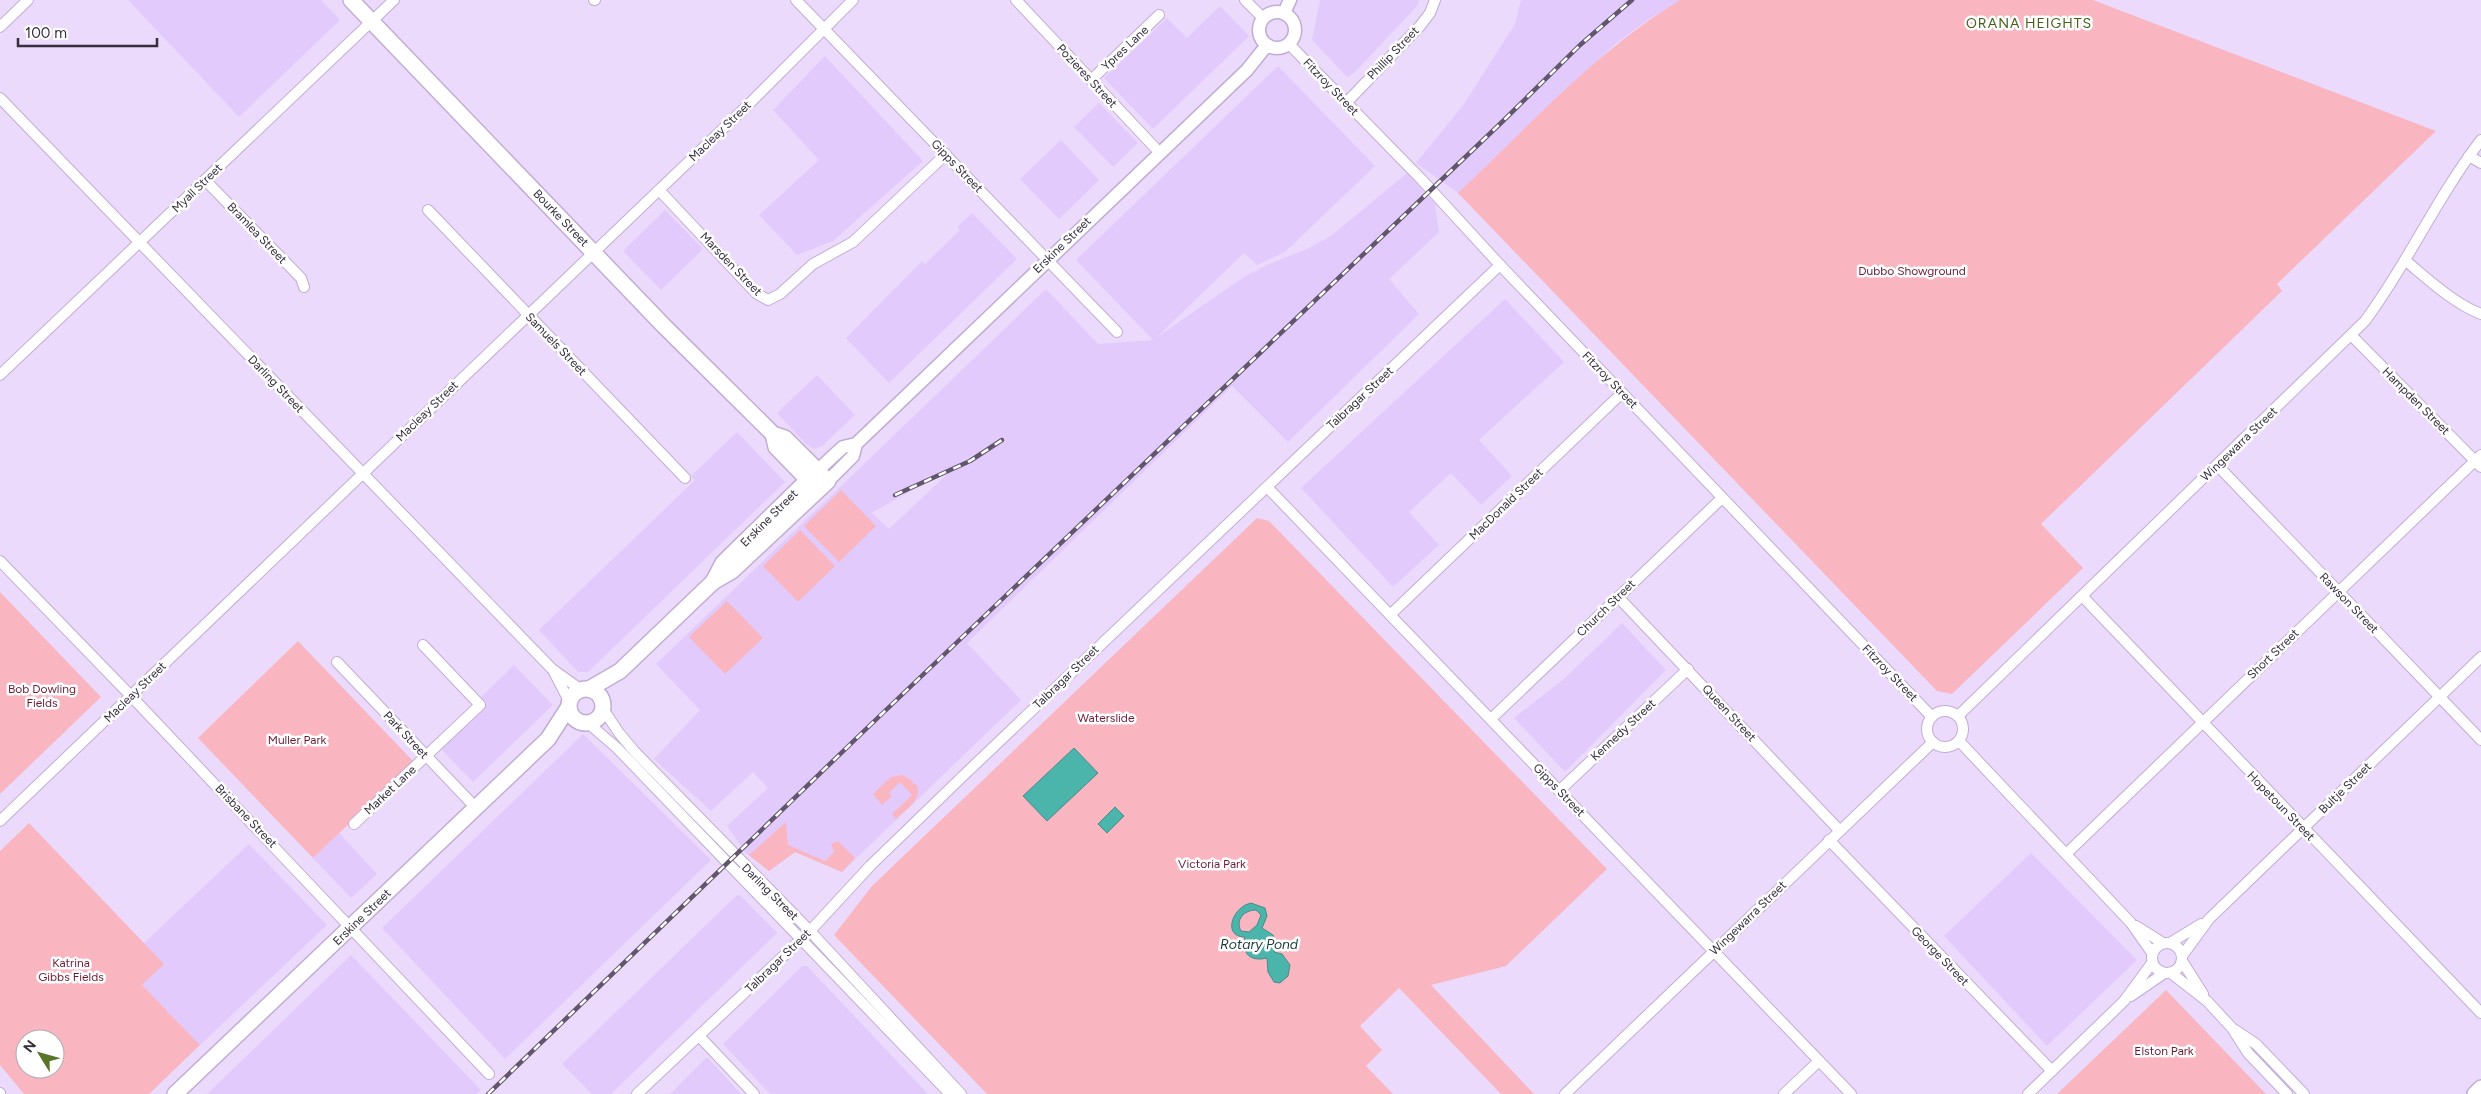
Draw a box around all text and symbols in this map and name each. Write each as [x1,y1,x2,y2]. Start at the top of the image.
scale bar [18,15,156,47]
district label: ORANA HEIGHTS [1966,15,2092,32]
street label: Ypres Lane [1099,23,1152,73]
street label: Phillip Street [1364,23,1422,82]
text: 100 m [25,24,67,42]
street label: Pozieres Street [1054,41,1120,111]
street label: Fitzroy Street [1300,56,1362,119]
street label: Macleay Street [686,98,754,164]
street label: Gipps Street [928,137,986,196]
street label: Myall Street [169,160,225,215]
street label: Bourke Street [530,187,592,250]
street label: Bramlea Street [224,200,290,267]
street label: Erskine Street [1030,214,1094,276]
street label: Marsden Street [697,229,765,299]
park label: Dubbo Showground [1858,264,1966,278]
street label: Samuels Street [523,310,590,379]
street label: Fitzroy Street [1579,349,1641,412]
street label: Darling Street [245,352,307,416]
street label: Talbragar Street [1324,363,1396,432]
street label: Hampden Street [2379,364,2453,438]
street label: Macleay Street [393,378,461,444]
street label: Wingewarra Street [2198,404,2280,484]
street label: MacDonald Street [1466,465,1546,543]
street label: Erskine Street [737,486,801,550]
street label: Rawson Street [2317,570,2382,637]
street label: Church Street [1574,576,1638,639]
street label: Short Street [2244,626,2302,682]
street label: Talbragar Street [1030,642,1102,712]
street label: Fitzroy Street [1859,642,1921,705]
street label: Macleay Street [101,659,169,725]
park label: Bob Dowling Fields [8,682,76,710]
street label: Queen Street [1699,682,1759,745]
street label: Kennedy Street [1588,696,1659,764]
street label: Park Street [381,709,432,762]
park label: Waterslide [1078,711,1135,725]
park label: Muller Park [268,733,326,747]
street label: Bultje Street [2316,759,2374,817]
street label: Gipps Street [1530,761,1588,820]
street label: Market Lane [361,762,419,818]
street label: Hopetoun Street [2244,768,2318,844]
street label: Brisbane Street [212,781,280,851]
park label: Victoria Park [1178,857,1246,871]
street label: Darling Street [739,861,801,923]
street label: Wingewarra Street [1707,878,1789,958]
street label: Erskine Street [330,886,394,948]
street label: George Street [1908,923,1972,989]
street label: Talbragar Street [742,926,814,996]
water label: Rotary Pond [1220,936,1299,953]
park label: Katrina Gibbs Fields [38,956,104,984]
north arrow [15,1029,65,1079]
text: N [20,1037,40,1056]
park label: Elston Park [2134,1044,2194,1058]

